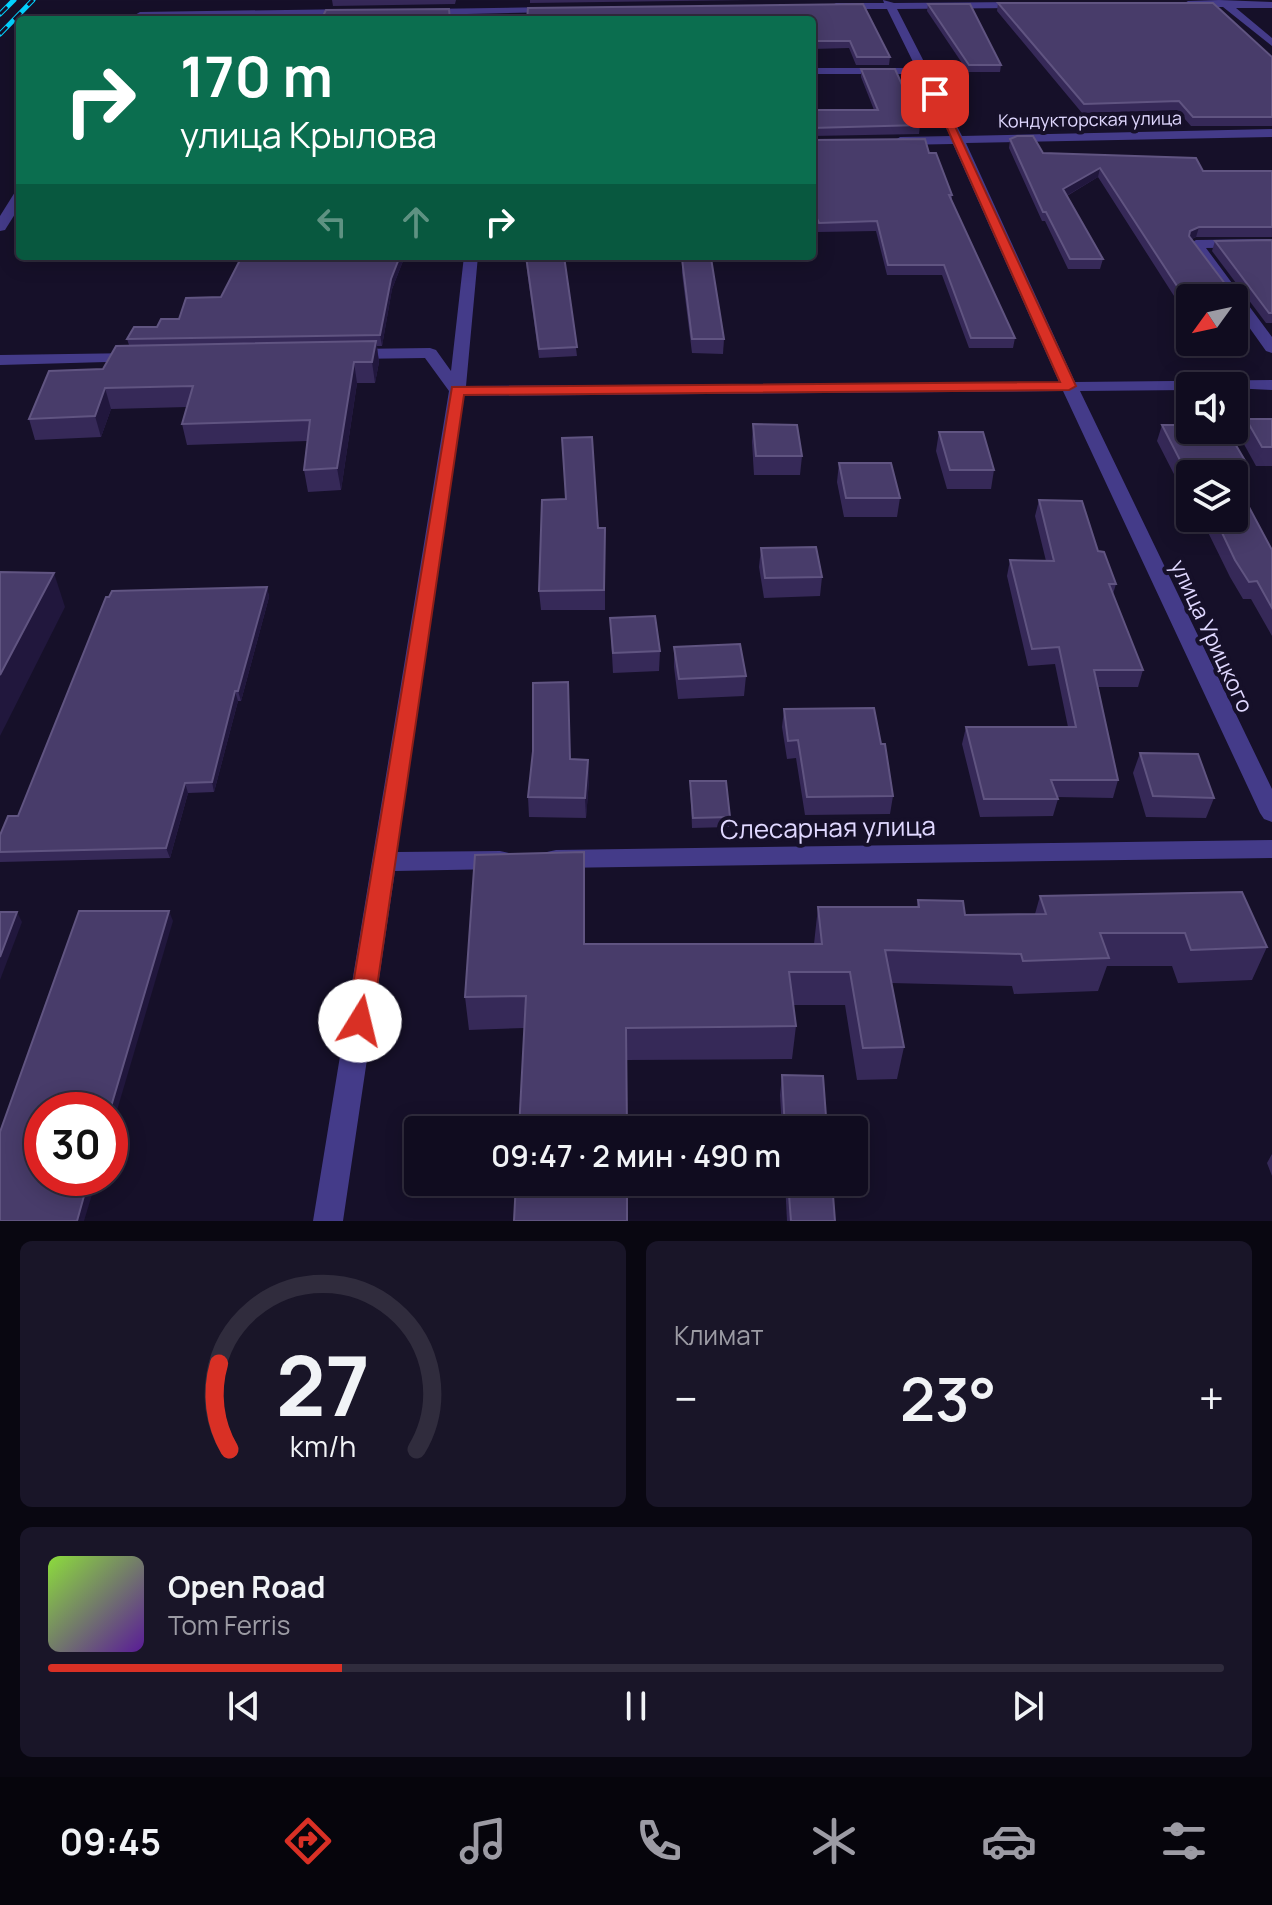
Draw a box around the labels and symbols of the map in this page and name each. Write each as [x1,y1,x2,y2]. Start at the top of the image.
pin [901,60,969,128]
street label: Кондукторская улица [998,105,1182,133]
north arrow [1176,284,1248,356]
street label: улица Урицкого [1163,555,1261,717]
street label: Слесарная улица [720,807,936,847]
position arrow [318,979,402,1063]
speed limit sign: 30 [24,1092,128,1196]

